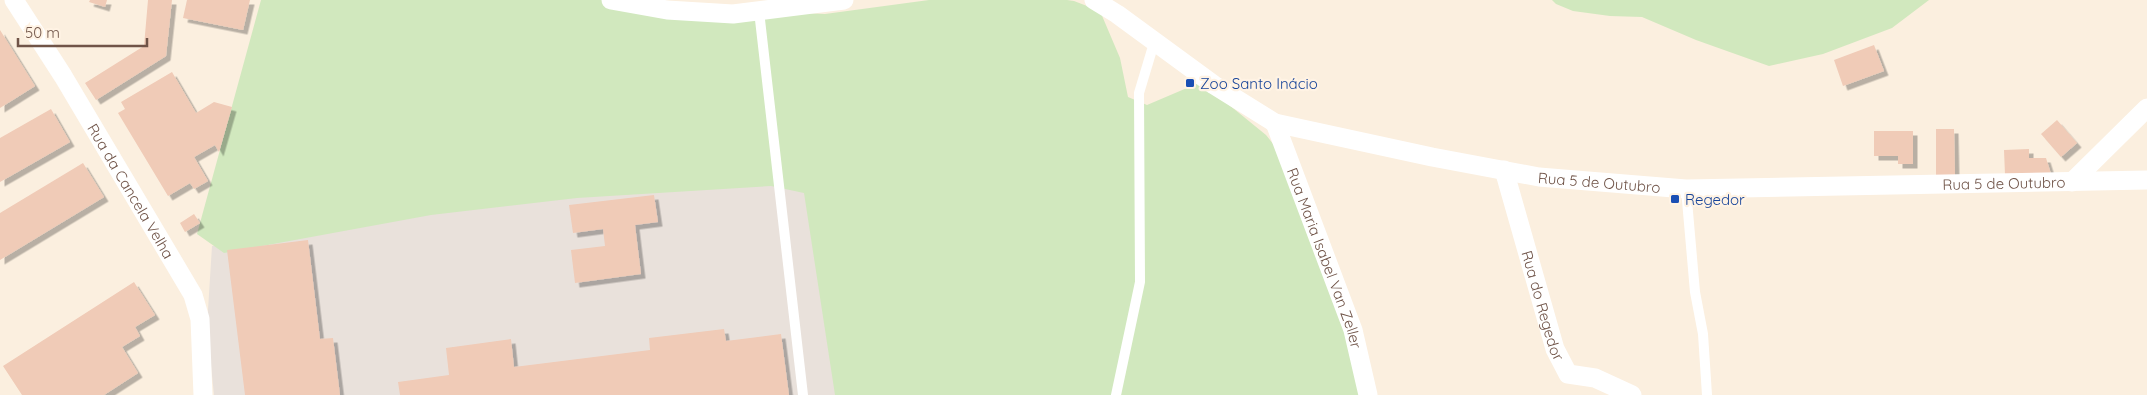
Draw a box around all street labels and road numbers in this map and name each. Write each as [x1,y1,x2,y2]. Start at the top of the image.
street label: Rua da Cancela Velha [84,120,179,262]
street label: Rua Maria Isabel Van Zeller [1283,165,1366,350]
street label: Rua 5 de Outubro [1537,167,1661,196]
street label: Rua 5 de Outubro [1942,172,2066,193]
street label: Rua do Regedor [1518,248,1569,364]

